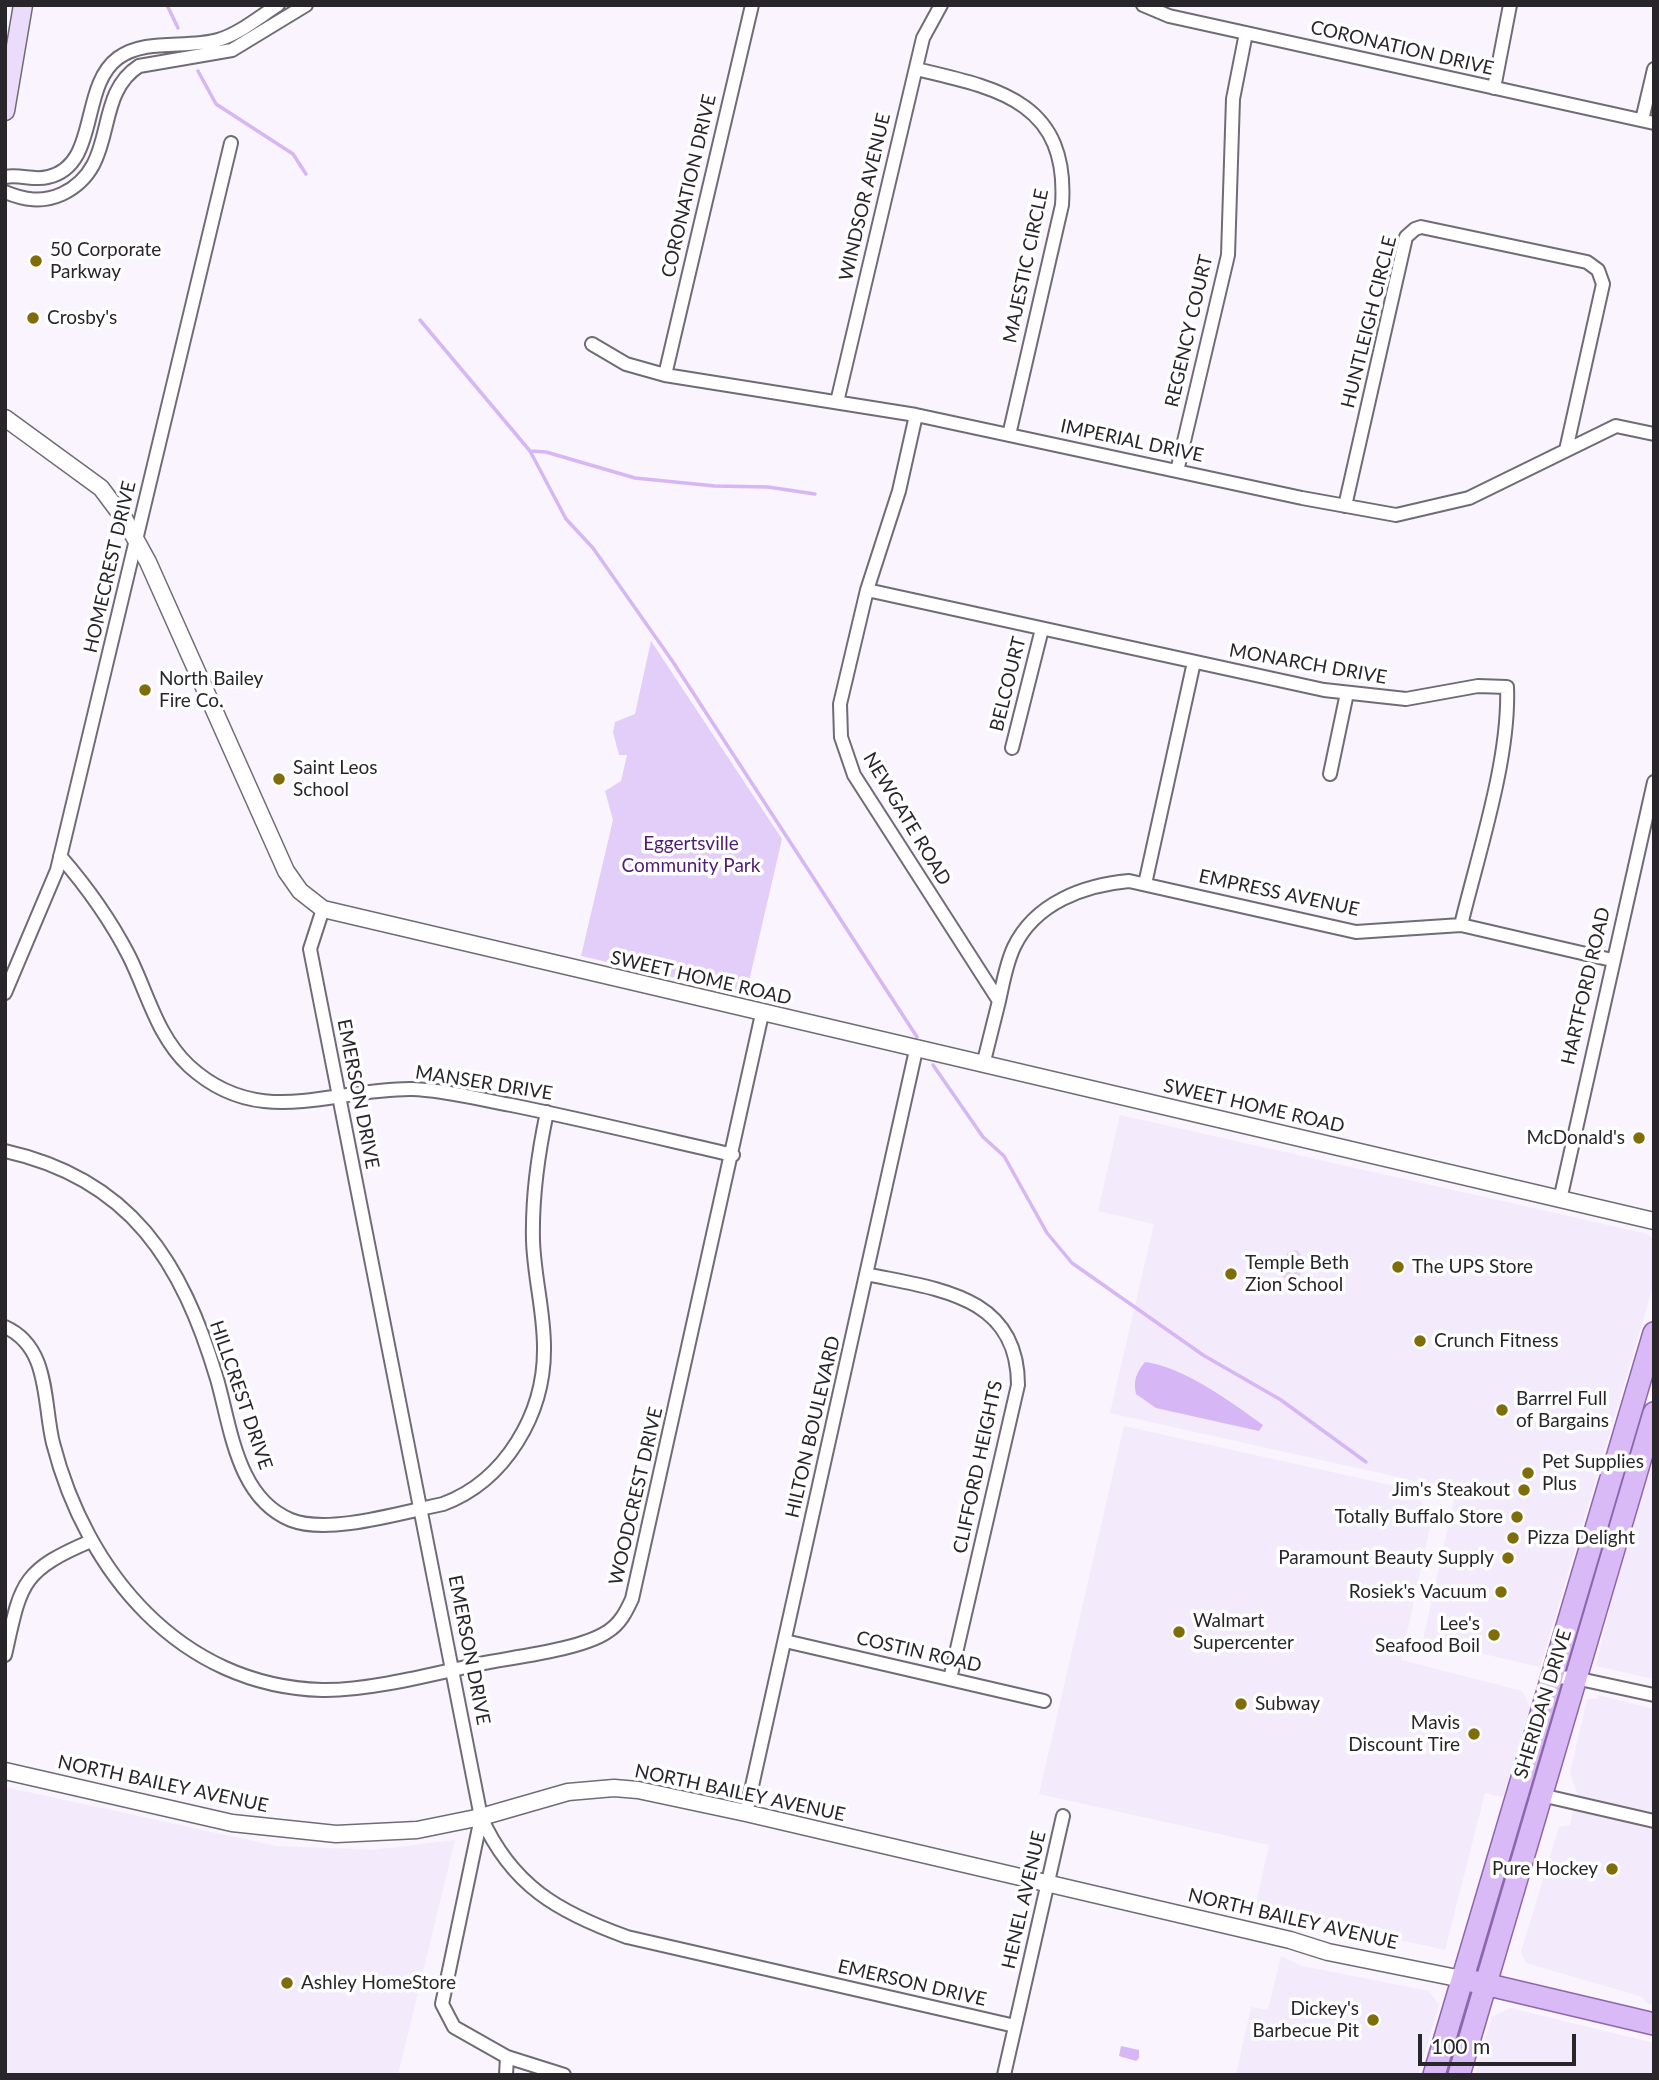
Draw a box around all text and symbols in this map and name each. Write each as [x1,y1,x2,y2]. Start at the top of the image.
street label: CORONATION DRIVE [1308,16,1496,80]
street label: CORONATION DRIVE [657,92,721,280]
street label: WINDSOR AVENUE [835,111,895,283]
street label: MAJESTIC CIRCLE [999,187,1053,345]
street label: HUNTLEIGH CIRCLE [1337,234,1401,410]
place label: 50 Corporate Parkway [50,239,161,283]
marker: 50 Corporate Parkway [28,253,44,269]
street label: REGENCY COURT [1160,253,1218,409]
place label: Crosby's [47,307,117,329]
marker: Crosby's [25,310,41,326]
street label: IMPERIAL DRIVE [1058,415,1206,467]
street label: HOMECREST DRIVE [79,479,141,655]
street label: BELCOURT [985,634,1031,734]
street label: MONARCH DRIVE [1227,639,1389,689]
place label: North Bailey Fire Co. [159,668,263,712]
marker: North Bailey Fire Co. [137,682,153,698]
street label: NEWGATE ROAD [858,748,956,890]
place label: Saint Leos School [293,757,377,801]
marker: Saint Leos School [271,771,287,787]
park label: Eggertsville Community Park [622,833,760,877]
street label: EMPRESS AVENUE [1197,865,1361,921]
street label: HARTFORD ROAD [1557,905,1615,1067]
street label: SWEET HOME ROAD [608,946,794,1010]
street label: EMERSON DRIVE [332,1017,384,1171]
street label: MANSER DRIVE [414,1061,554,1105]
street label: SWEET HOME ROAD [1161,1074,1347,1138]
place label: McDonald's [1526,1127,1625,1149]
marker: McDonald's [1631,1130,1647,1146]
place label: Temple Beth Zion School [1245,1252,1349,1296]
place label: The UPS Store [1412,1256,1533,1278]
marker: The UPS Store [1390,1259,1406,1275]
marker: Temple Beth Zion School [1223,1266,1239,1282]
street label: HILLCREST DRIVE [205,1317,277,1473]
place label: Crunch Fitness [1434,1330,1558,1352]
marker: Crunch Fitness [1412,1333,1428,1349]
street label: HILTON BOULEVARD [781,1334,845,1520]
street label: CLIFFORD HEIGHTS [949,1378,1007,1556]
place label: Barrrel Full of Bargains [1516,1388,1609,1432]
marker: Barrrel Full of Bargains [1494,1402,1510,1418]
street label: WOODCREST DRIVE [604,1405,668,1587]
place label: Pet Supplies Plus [1542,1451,1644,1495]
marker: Pet Supplies Plus [1520,1465,1536,1481]
place label: Jim's Steakout [1392,1479,1510,1501]
marker: Jim's Steakout [1516,1482,1532,1498]
place label: Totally Buffalo Store [1335,1506,1503,1528]
marker: Totally Buffalo Store [1509,1509,1525,1525]
place label: Pizza Delight [1527,1527,1635,1549]
marker: Pizza Delight [1505,1530,1521,1546]
place label: Paramount Beauty Supply [1278,1547,1494,1569]
marker: Paramount Beauty Supply [1500,1550,1516,1566]
street label: EMERSON DRIVE [443,1573,495,1727]
place label: Rosiek's Vacuum [1349,1581,1487,1603]
marker: Rosiek's Vacuum [1493,1584,1509,1600]
place label: Walmart Supercenter [1193,1610,1294,1654]
place label: Lee's Seafood Boil [1375,1613,1480,1657]
marker: Walmart Supercenter [1171,1624,1187,1640]
street label: COSTIN ROAD [854,1627,984,1677]
marker: Lee's Seafood Boil [1486,1627,1502,1643]
street label: SHERIDAN DRIVE [1509,1627,1577,1781]
place label: Subway [1255,1693,1320,1715]
marker: Subway [1233,1696,1249,1712]
place label: Mavis Discount Tire [1348,1712,1460,1756]
marker: Mavis Discount Tire [1466,1726,1482,1742]
street label: NORTH BAILEY AVENUE [56,1751,270,1817]
street label: NORTH BAILEY AVENUE [633,1760,847,1826]
street label: HENEL AVENUE [997,1829,1051,1971]
place label: Pure Hockey [1492,1858,1598,1880]
marker: Pure Hockey [1604,1861,1620,1877]
street label: NORTH BAILEY AVENUE [1186,1884,1400,1954]
street label: EMERSON DRIVE [835,1955,989,2011]
place label: Ashley HomeStore [301,1972,456,1994]
marker: Ashley HomeStore [279,1975,295,1991]
place label: Dickey's Barbecue Pit [1253,1998,1359,2042]
marker: Dickey's Barbecue Pit [1365,2012,1381,2028]
scale bar [1421,2021,1578,2064]
text: 100 m [1431,2033,1490,2058]

